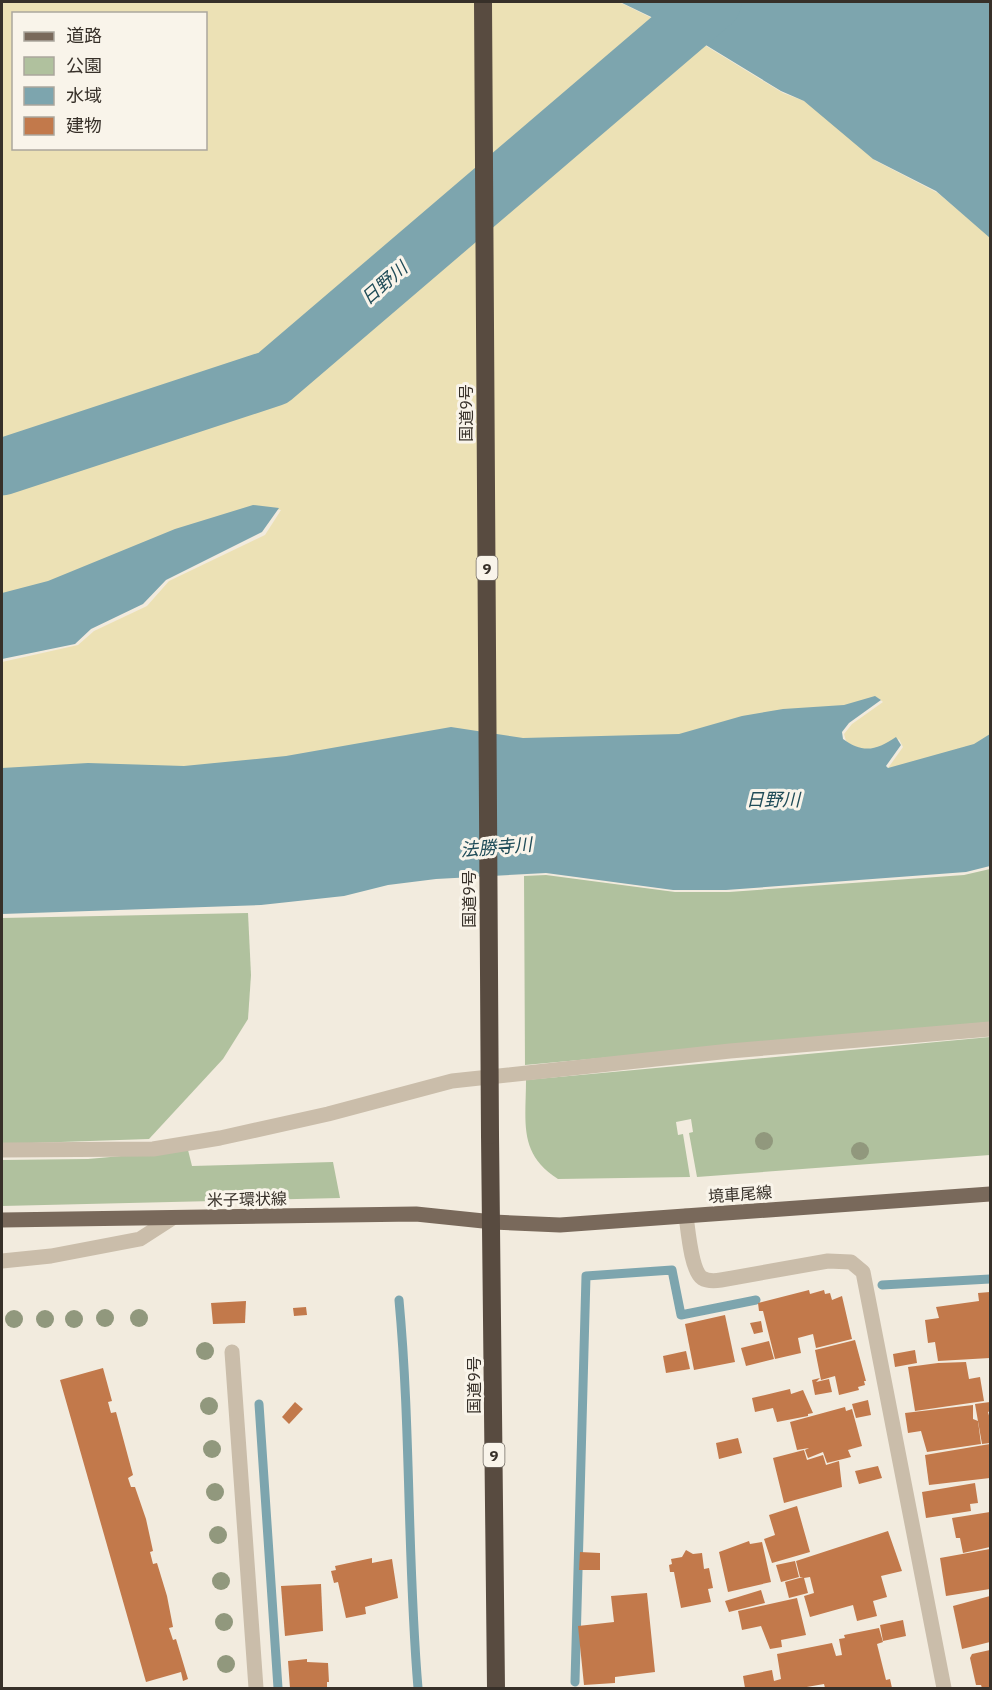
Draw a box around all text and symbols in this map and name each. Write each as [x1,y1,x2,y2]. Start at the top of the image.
legend [12,12,207,150]
text: 道路 [66,24,102,47]
text: 公園 [66,54,102,77]
text: 水域 [66,84,102,107]
text: 建物 [66,114,102,137]
water label: 日野川 [356,255,413,309]
street label: 国道9号 [456,384,476,442]
road number: 9 [476,556,498,580]
water label: 日野川 [746,788,802,811]
water label: 法勝寺川 [459,832,535,862]
street label: 国道9号 [459,870,479,928]
street label: 境車尾線 [707,1182,773,1206]
street label: 米子環状線 [207,1188,287,1210]
street label: 国道9号 [464,1356,484,1414]
road number: 9 [484,1443,504,1467]

